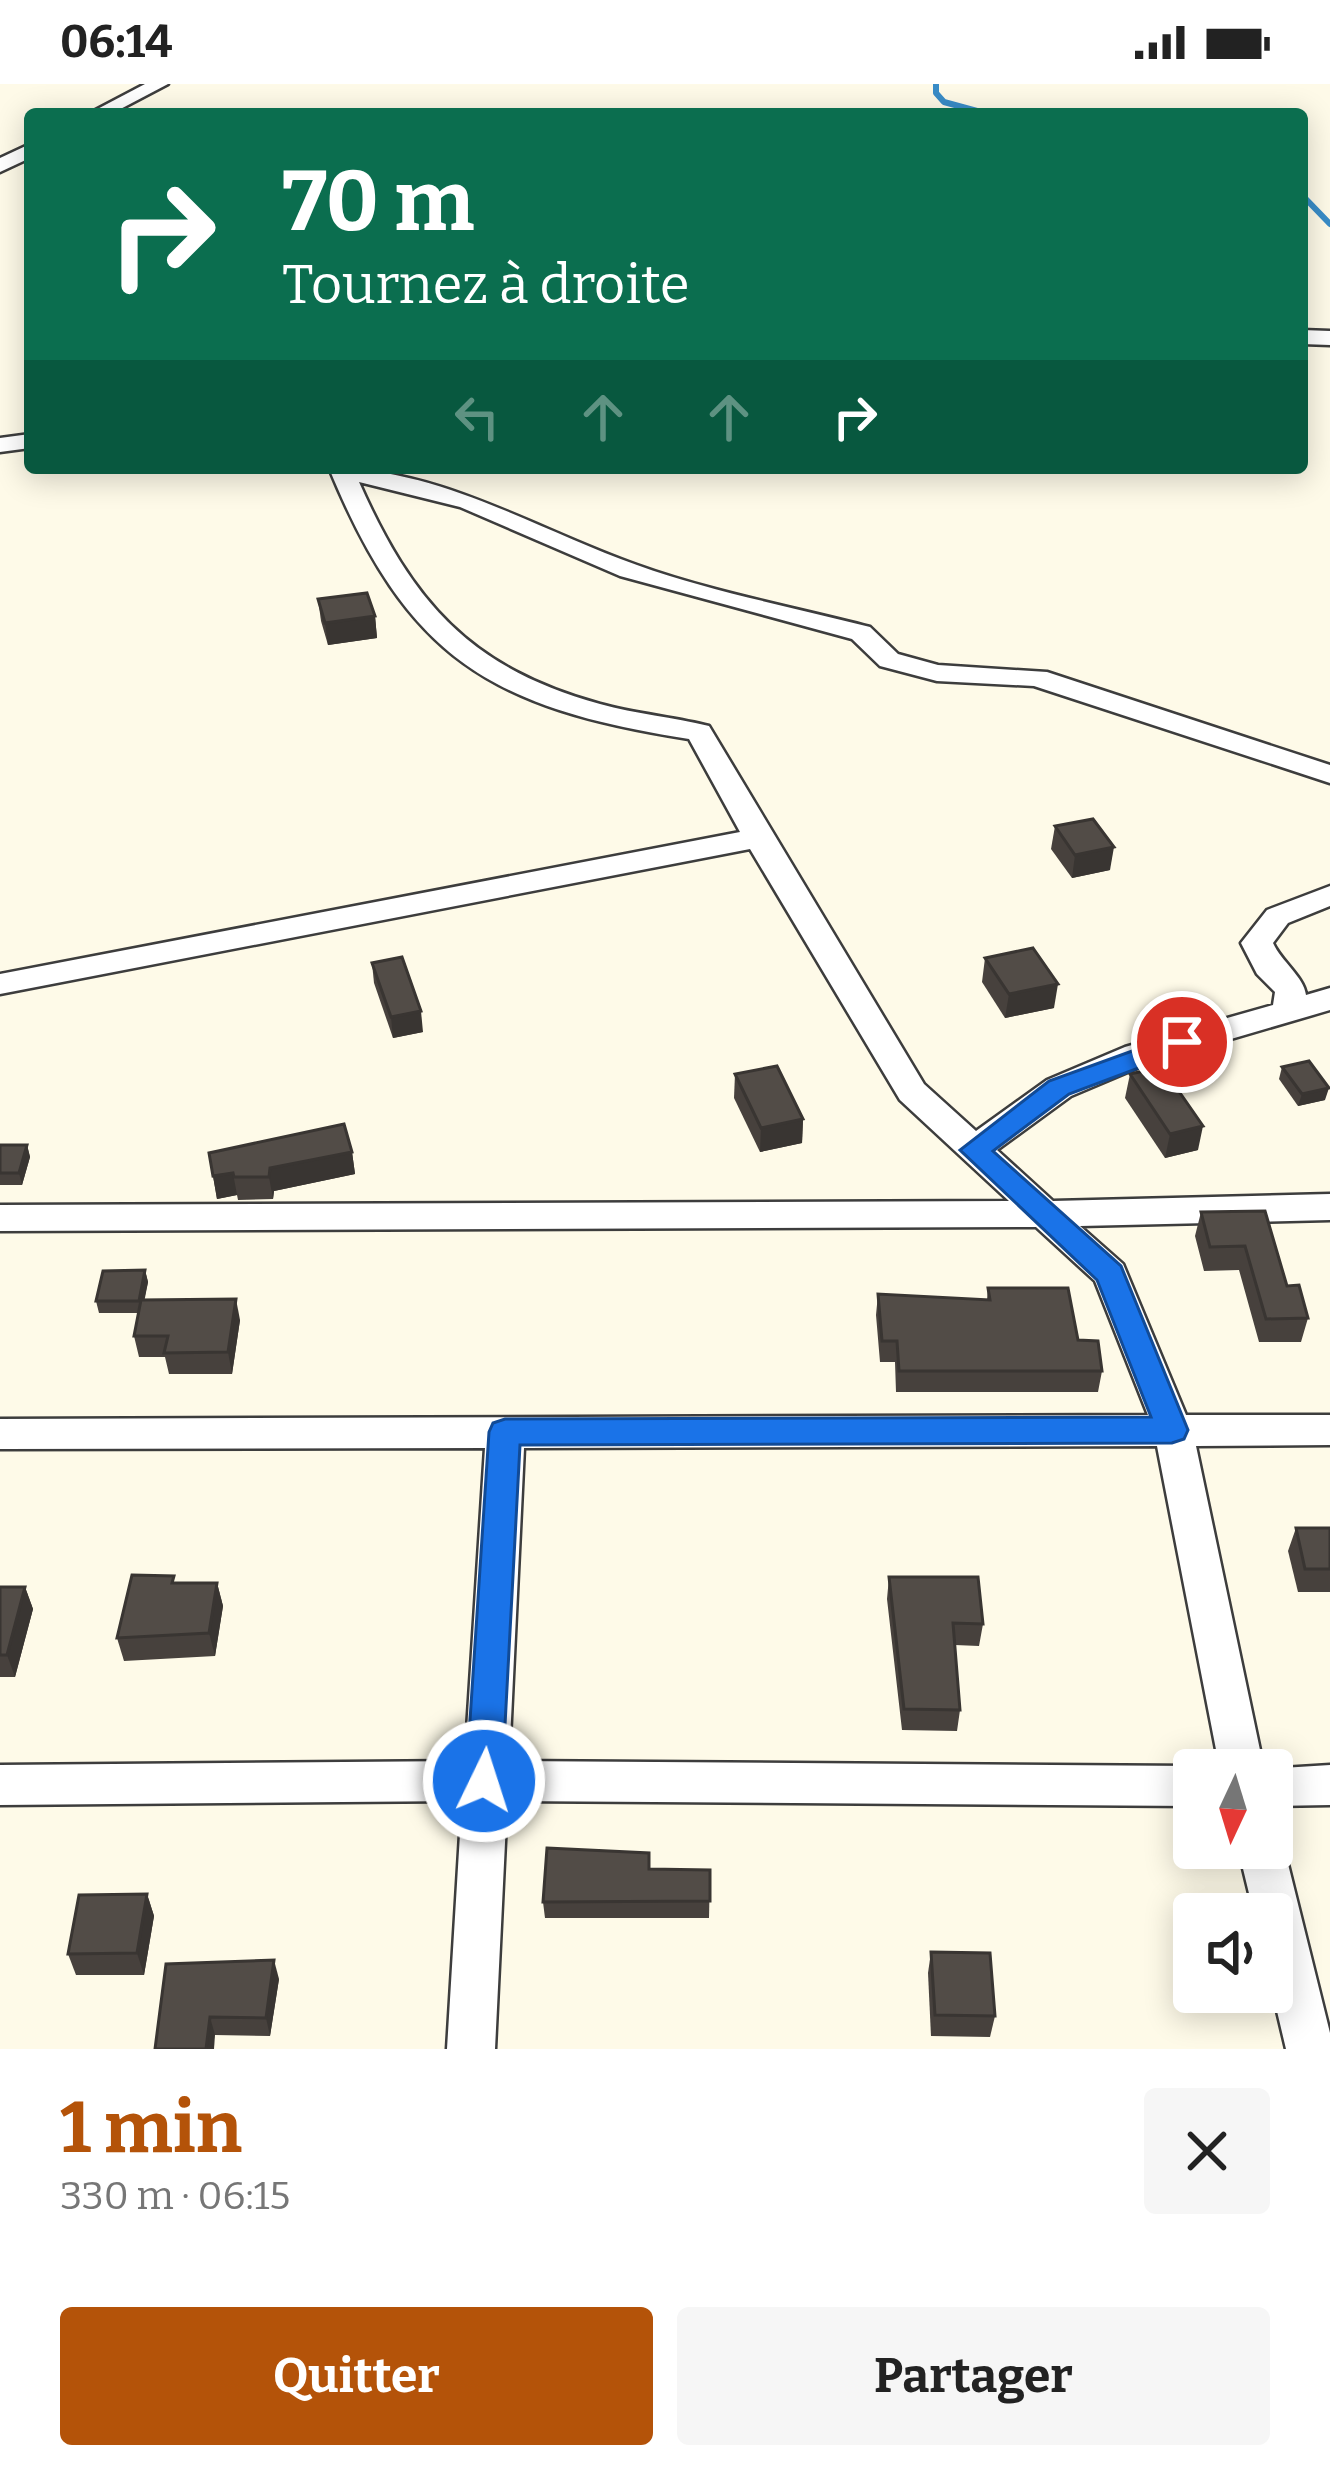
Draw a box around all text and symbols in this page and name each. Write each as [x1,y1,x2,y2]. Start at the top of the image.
text: 06:14 [60,15,173,69]
text: 70 m [282,151,474,252]
icon: right [84,156,240,312]
text: Tournez à droite [282,253,690,317]
icon: left [444,384,510,450]
icon: ahead [570,384,636,450]
icon: ahead [696,384,762,450]
icon: right [822,384,888,450]
pin [1131,991,1233,1093]
icon: arrive [1149,1009,1215,1075]
position arrow [421,1718,547,1844]
north arrow [1173,1749,1293,1869]
map controls [1173,1749,1293,2013]
button: sound [1173,1893,1293,2013]
text: 1 min [60,2085,242,2171]
button: close [1144,2088,1270,2214]
text: 330 m · 06:15 [60,2173,290,2219]
button: Quitter [60,2307,653,2445]
button: Partager [677,2307,1270,2445]

